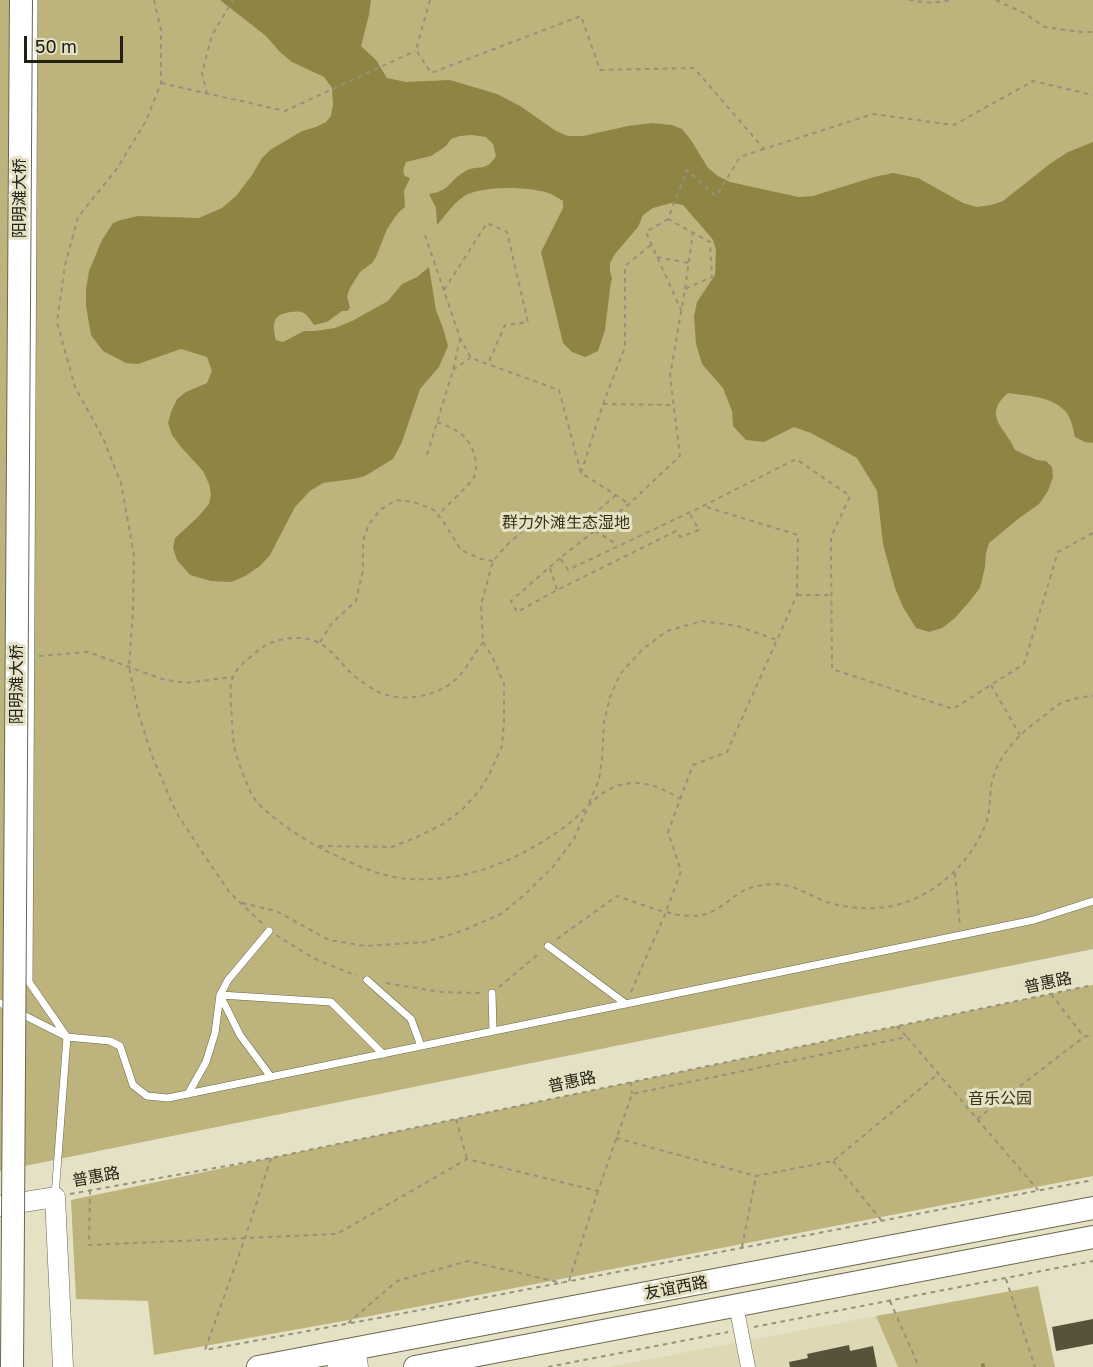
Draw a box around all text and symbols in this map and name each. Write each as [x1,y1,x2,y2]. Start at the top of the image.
scale bar [27,24,126,62]
text: 50 m [35,35,77,57]
street label: 阳明滩大桥 [10,158,30,238]
park label: 群力外滩生态湿地 [502,513,630,533]
street label: 阳明滩大桥 [7,644,27,724]
street label: 普惠路 [1023,969,1073,997]
street label: 普惠路 [547,1068,597,1096]
park label: 音乐公园 [968,1089,1032,1109]
street label: 普惠路 [71,1163,121,1191]
street label: 友谊西路 [643,1272,709,1304]

